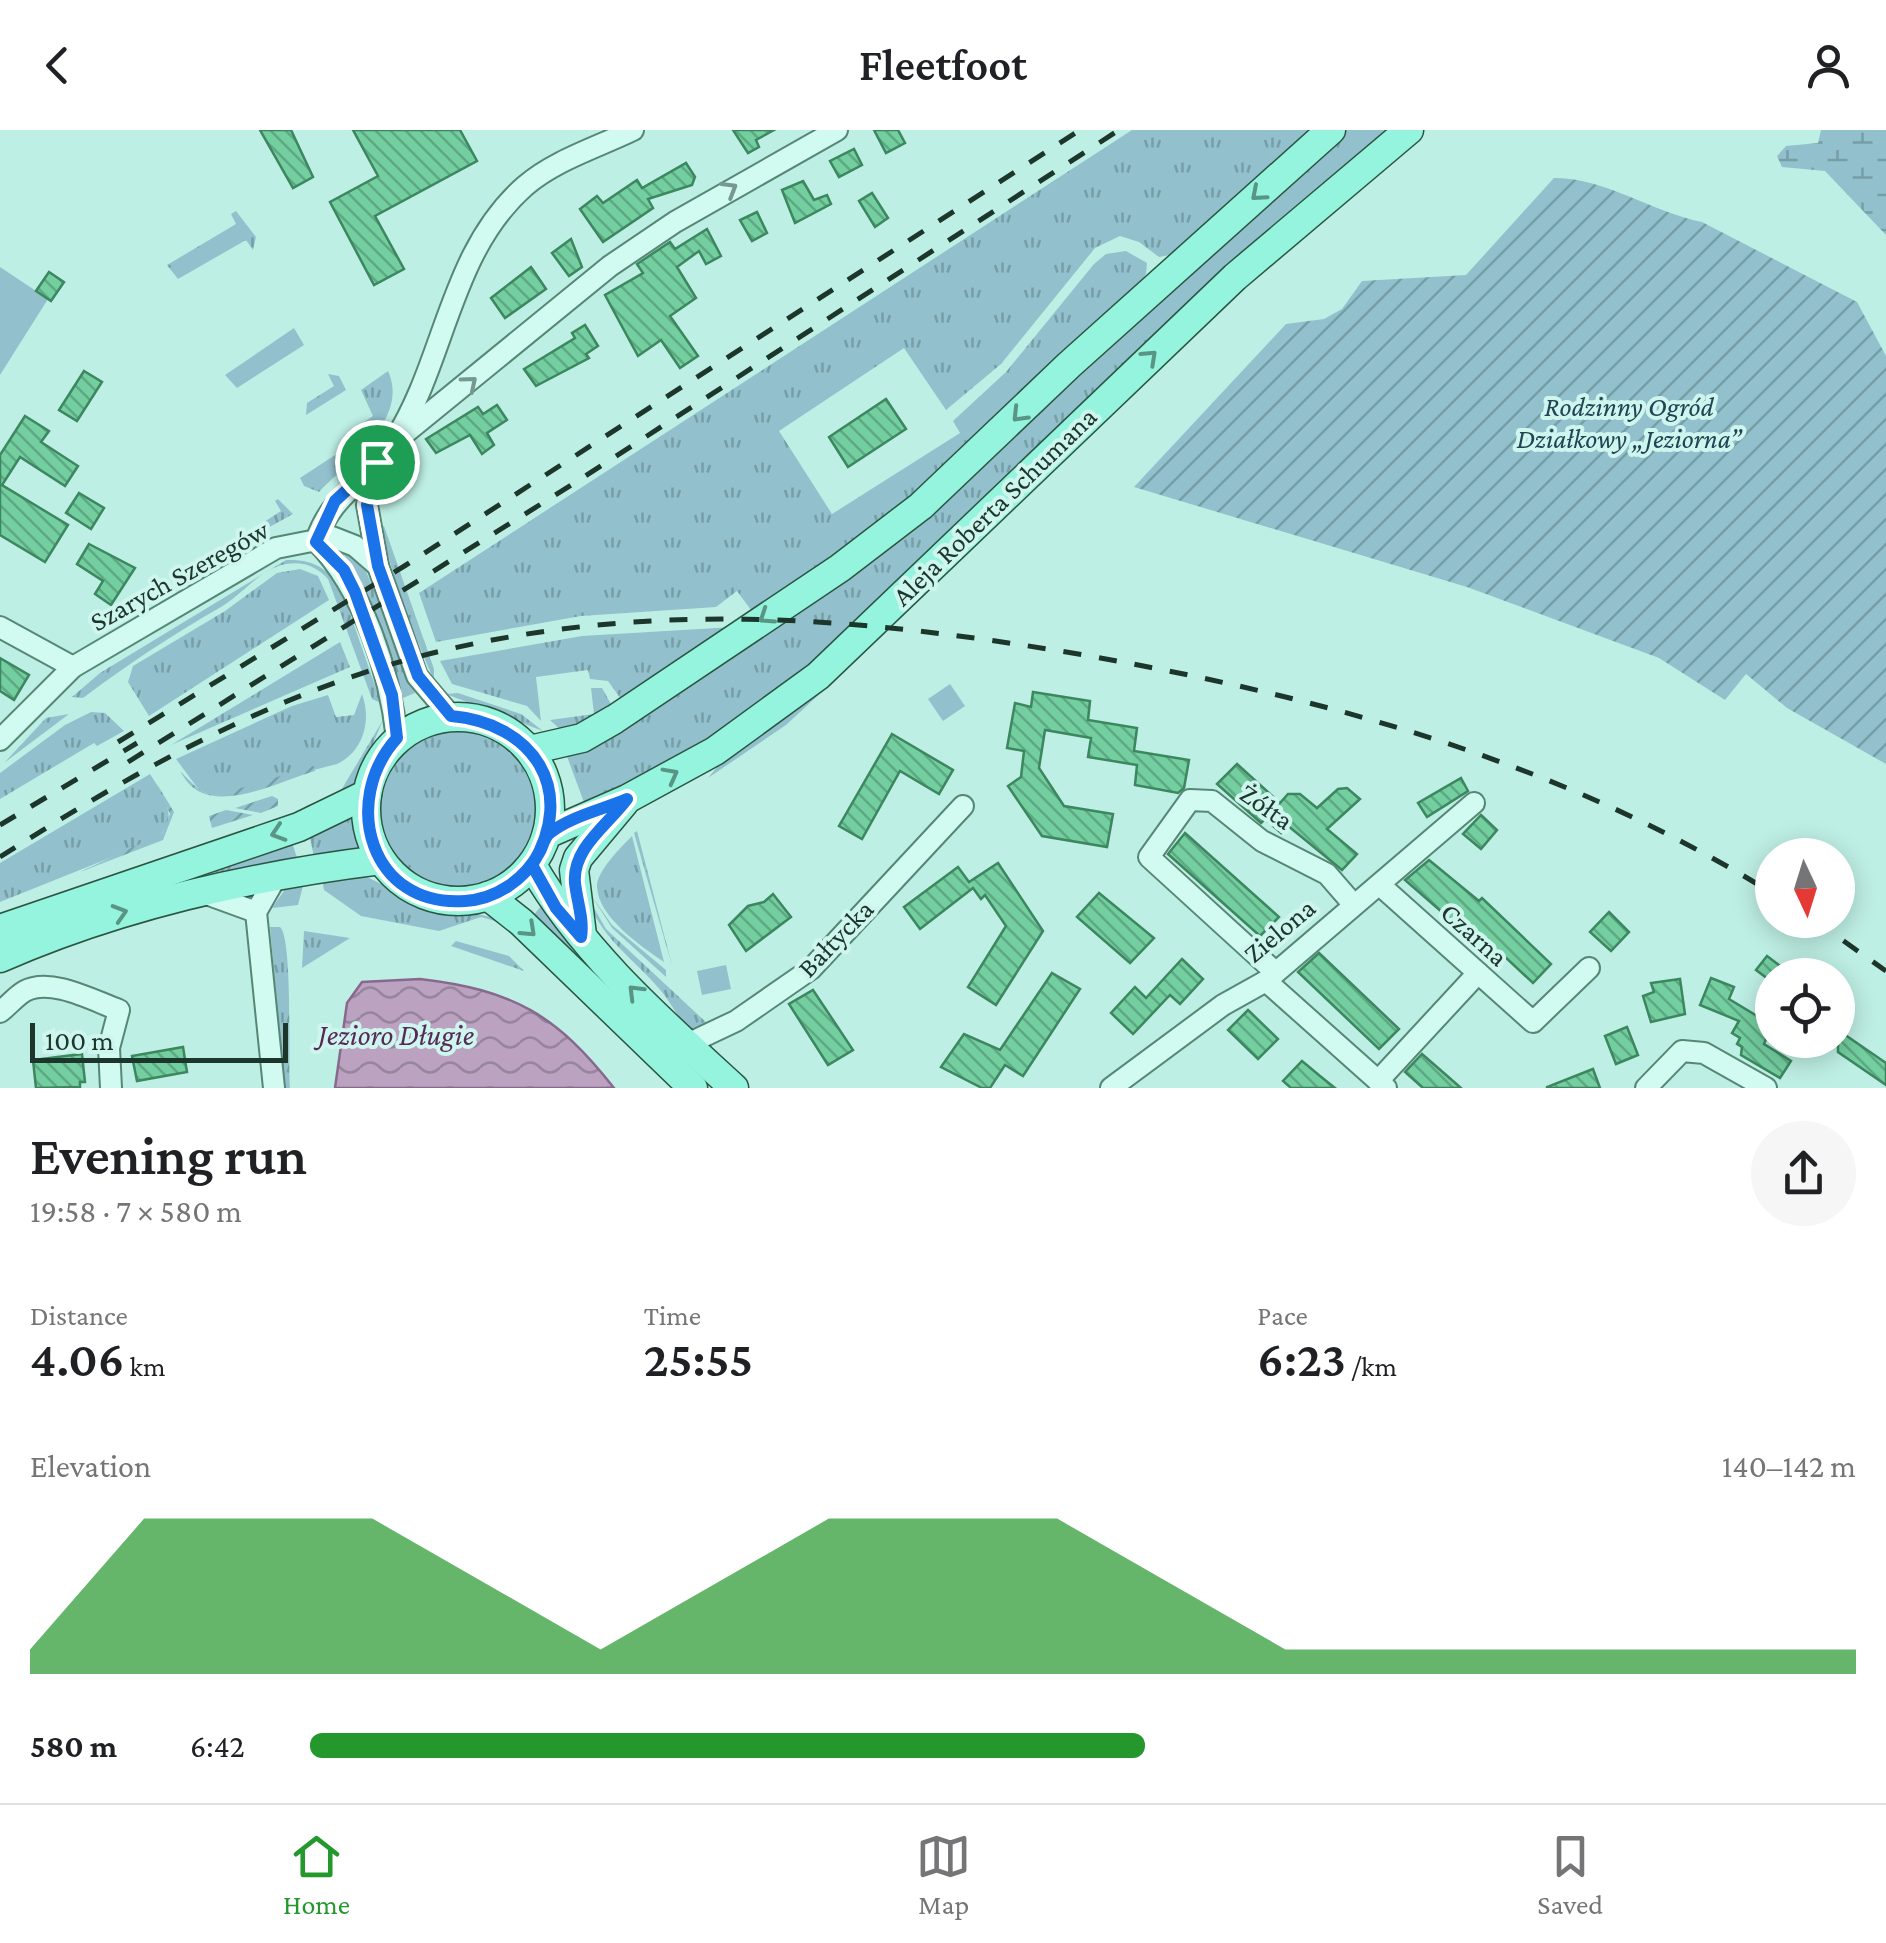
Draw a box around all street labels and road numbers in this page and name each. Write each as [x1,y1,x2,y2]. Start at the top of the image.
street label: Aleja Roberta Schumana [886,401,1103,612]
street label: Szarych Szeregów [85,513,274,637]
street label: Żółta [1234,777,1299,836]
street label: Zielona [1237,892,1321,969]
street label: Bałtycka [791,893,880,983]
street label: Czarna [1435,896,1515,972]

